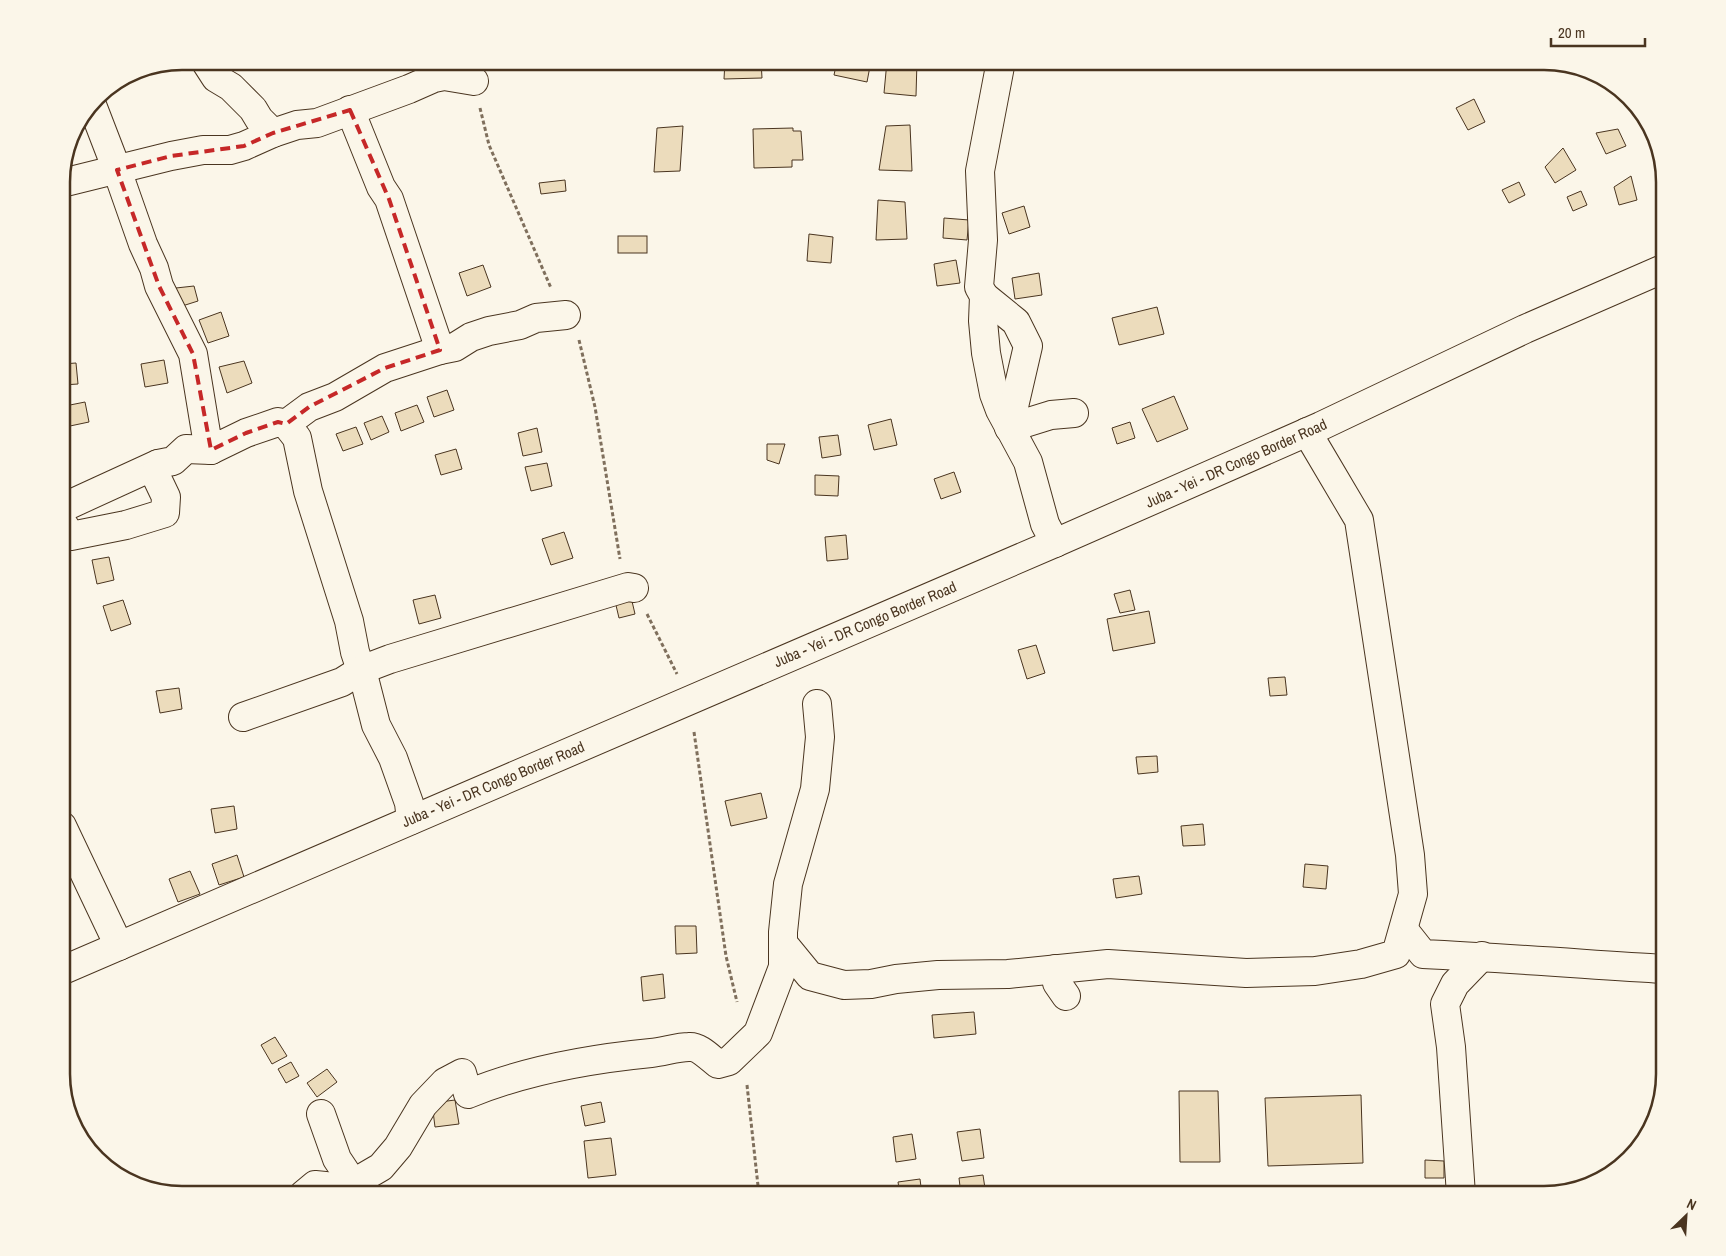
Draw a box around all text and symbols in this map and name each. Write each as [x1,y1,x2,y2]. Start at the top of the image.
scale bar [1551,15,1645,47]
text: 20 m [1558,22,1585,43]
street label: Juba - Yei - DR Congo Border Road [1142,413,1330,513]
street label: Juba - Yei - DR Congo Border Road [771,576,959,672]
street label: Juba - Yei - DR Congo Border Road [399,736,587,832]
north arrow [1661,1191,1711,1241]
text: N [1684,1194,1699,1214]

